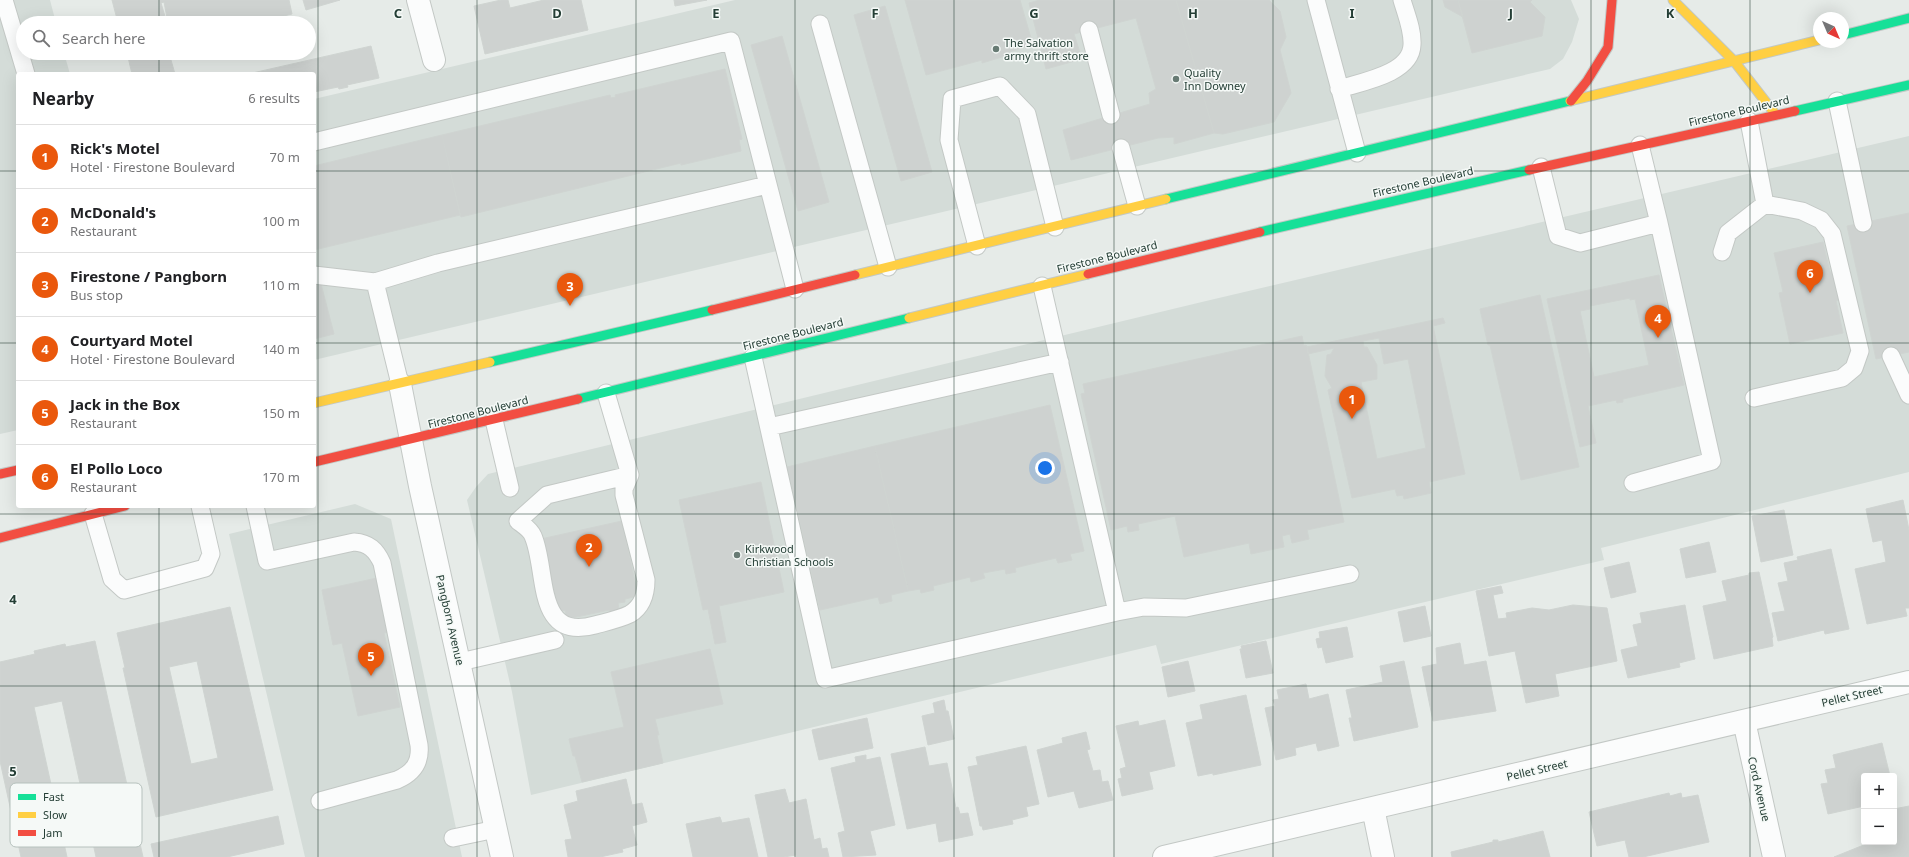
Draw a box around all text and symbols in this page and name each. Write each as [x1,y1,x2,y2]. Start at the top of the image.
text: C [394,4,402,22]
text: D [552,4,562,22]
text: E [712,4,720,22]
text: F [871,4,879,22]
text: G [1029,4,1039,22]
text: H [1188,4,1198,22]
text: I [1349,4,1355,22]
text: J [1508,4,1513,22]
text: K [1666,4,1675,22]
north arrow [1813,12,1849,48]
search box [16,16,316,60]
icon: search [30,27,52,49]
text: Search here [62,28,145,48]
place label: The Salvation army thrift store [1004,35,1089,63]
marker: The Salvation army thrift store [991,44,1001,54]
place label: Quality Inn Downey [1184,65,1246,93]
marker: Quality Inn Downey [1171,74,1181,84]
text: Nearby [32,87,94,110]
text: 6 results [248,89,300,107]
street label: Firestone Boulevard [1687,92,1791,129]
text: Rick's Motel [70,138,160,158]
text: 1 [41,148,49,166]
text: 70 m [270,148,300,166]
text: Hotel · Firestone Boulevard [70,158,235,176]
street label: Firestone Boulevard [1371,163,1475,200]
text: McDonald's [70,202,156,222]
text: 2 [41,212,49,230]
text: 100 m [262,212,300,230]
text: Restaurant [70,222,137,240]
street label: Firestone Boulevard [1055,237,1159,276]
pin: 6 [1797,260,1823,293]
text: Firestone / Pangborn [70,266,227,286]
pin: 3 [557,273,583,306]
text: 3 [41,276,49,294]
text: 110 m [262,276,300,294]
text: Bus stop [70,286,123,304]
pin: 4 [1645,305,1671,338]
street label: Firestone Boulevard [741,314,845,353]
text: Courtyard Motel [70,330,193,350]
text: 4 [41,340,49,358]
text: 140 m [262,340,300,358]
text: Hotel · Firestone Boulevard [70,350,235,368]
pin: 1 [1339,386,1365,419]
street label: Firestone Boulevard [426,392,530,431]
text: Jack in the Box [70,394,180,414]
text: 5 [41,404,49,422]
text: 150 m [262,404,300,422]
text: Restaurant [70,414,137,432]
text: El Pollo Loco [70,458,163,478]
your location [1035,458,1055,478]
text: 6 [41,468,49,486]
text: 170 m [262,468,300,486]
text: Restaurant [70,478,137,496]
pin: 2 [576,534,602,567]
place label: Kirkwood Christian Schools [745,541,834,569]
marker: Kirkwood Christian Schools [732,550,742,560]
street label: Pangborn Avenue [433,573,468,667]
text: 4 [9,590,17,608]
pin: 5 [358,643,384,676]
street label: Pellet Street [1820,681,1884,710]
street label: Pellet Street [1505,755,1569,784]
street label: Cord Avenue [1745,755,1774,823]
text: 5 [9,762,17,780]
map controls [1861,773,1897,845]
button: + [1861,773,1897,809]
legend [10,783,142,847]
text: Fast [43,789,64,804]
text: Slow [43,807,67,822]
button: − [1861,809,1897,845]
text: Jam [42,825,62,840]

